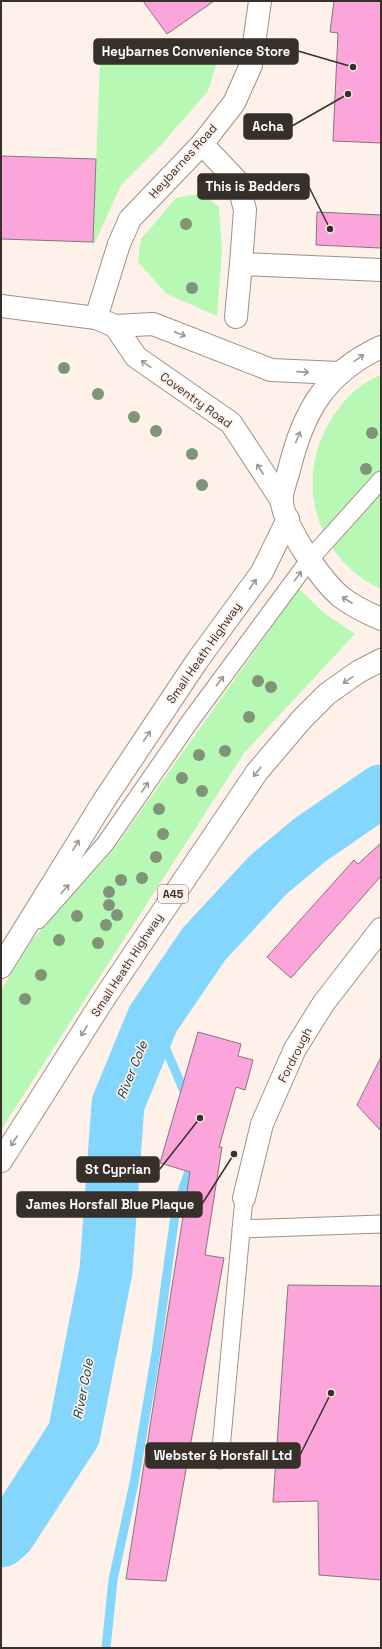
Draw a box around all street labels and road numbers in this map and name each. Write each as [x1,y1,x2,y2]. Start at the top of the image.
street label: Heybarnes Road [145,120,221,202]
street label: Coventry Road [157,368,235,432]
street label: Small Heath Highway [163,599,245,707]
road number: A45 [158,885,188,903]
street label: Small Heath Highway [87,910,167,1020]
street label: Fordrough [274,1025,316,1085]

